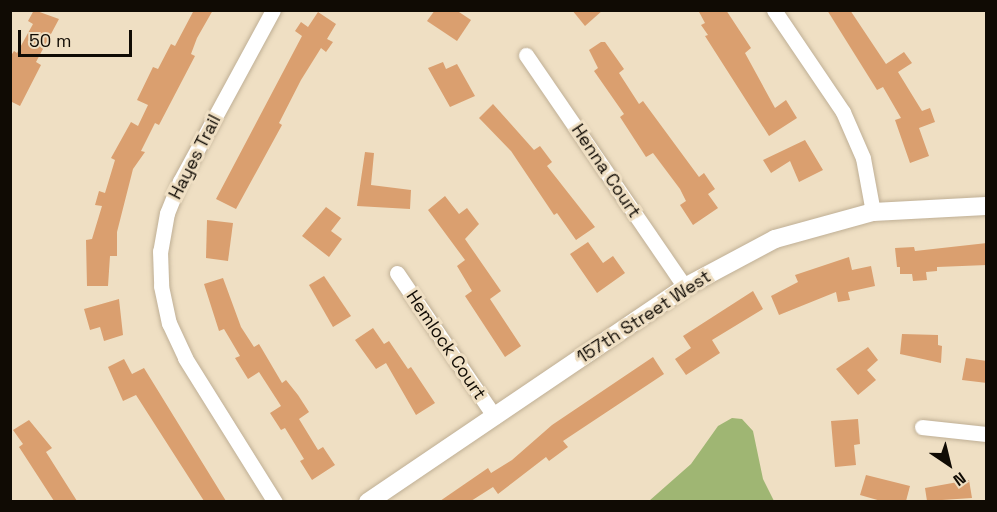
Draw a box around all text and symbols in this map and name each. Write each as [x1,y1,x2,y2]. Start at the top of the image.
scale bar [21,18,135,56]
text: 50 m [29,29,71,52]
street label: Hayes Trail [164,111,226,203]
street label: Henna Court [567,120,645,222]
street label: 157th Street West [573,266,715,368]
street label: Hemlock Court [401,286,491,404]
north arrow [919,434,979,494]
text: N [949,467,970,491]

